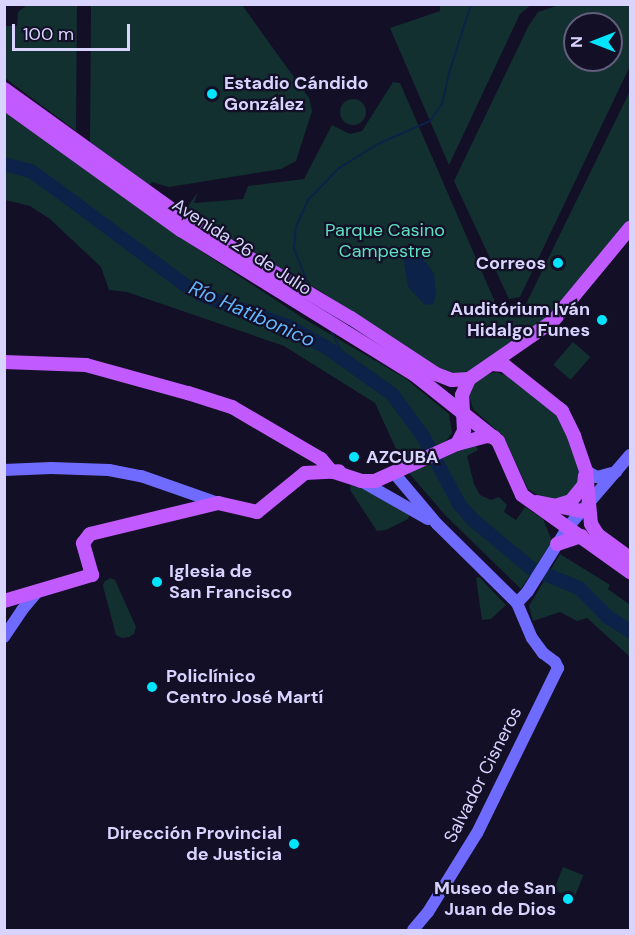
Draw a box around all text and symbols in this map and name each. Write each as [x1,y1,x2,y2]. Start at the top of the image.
scale bar [15,12,134,50]
north arrow [563,12,623,72]
text: 100 m [23,22,74,46]
text: N [566,36,587,48]
place label: Estadio Cándido González [224,73,369,116]
marker: Estadio Cándido González [205,87,219,101]
street label: Avenida 26 de Julio [168,194,316,300]
park label: Parque Casino Campestre [325,220,445,262]
place label: Correos [476,252,546,274]
marker: Correos [551,256,565,270]
water label: Río Hatibonico [185,276,319,352]
place label: Auditórium Iván Hidalgo Funes [450,299,590,342]
marker: Auditórium Iván Hidalgo Funes [595,313,609,327]
place label: AZCUBA [366,446,439,468]
marker: AZCUBA [347,450,361,464]
place label: Iglesia de San Francisco [169,561,292,604]
marker: Iglesia de San Francisco [150,575,164,589]
place label: Policlínico Centro José Martí [166,666,323,708]
marker: Policlínico Centro José Martí [143,678,161,696]
street label: Salvador Cisneros [439,704,527,846]
place label: Dirección Provincial de Justicia [107,823,282,866]
marker: Dirección Provincial de Justicia [287,837,301,851]
place label: Museo de San Juan de Dios [434,878,556,920]
marker: Museo de San Juan de Dios [561,892,575,906]

